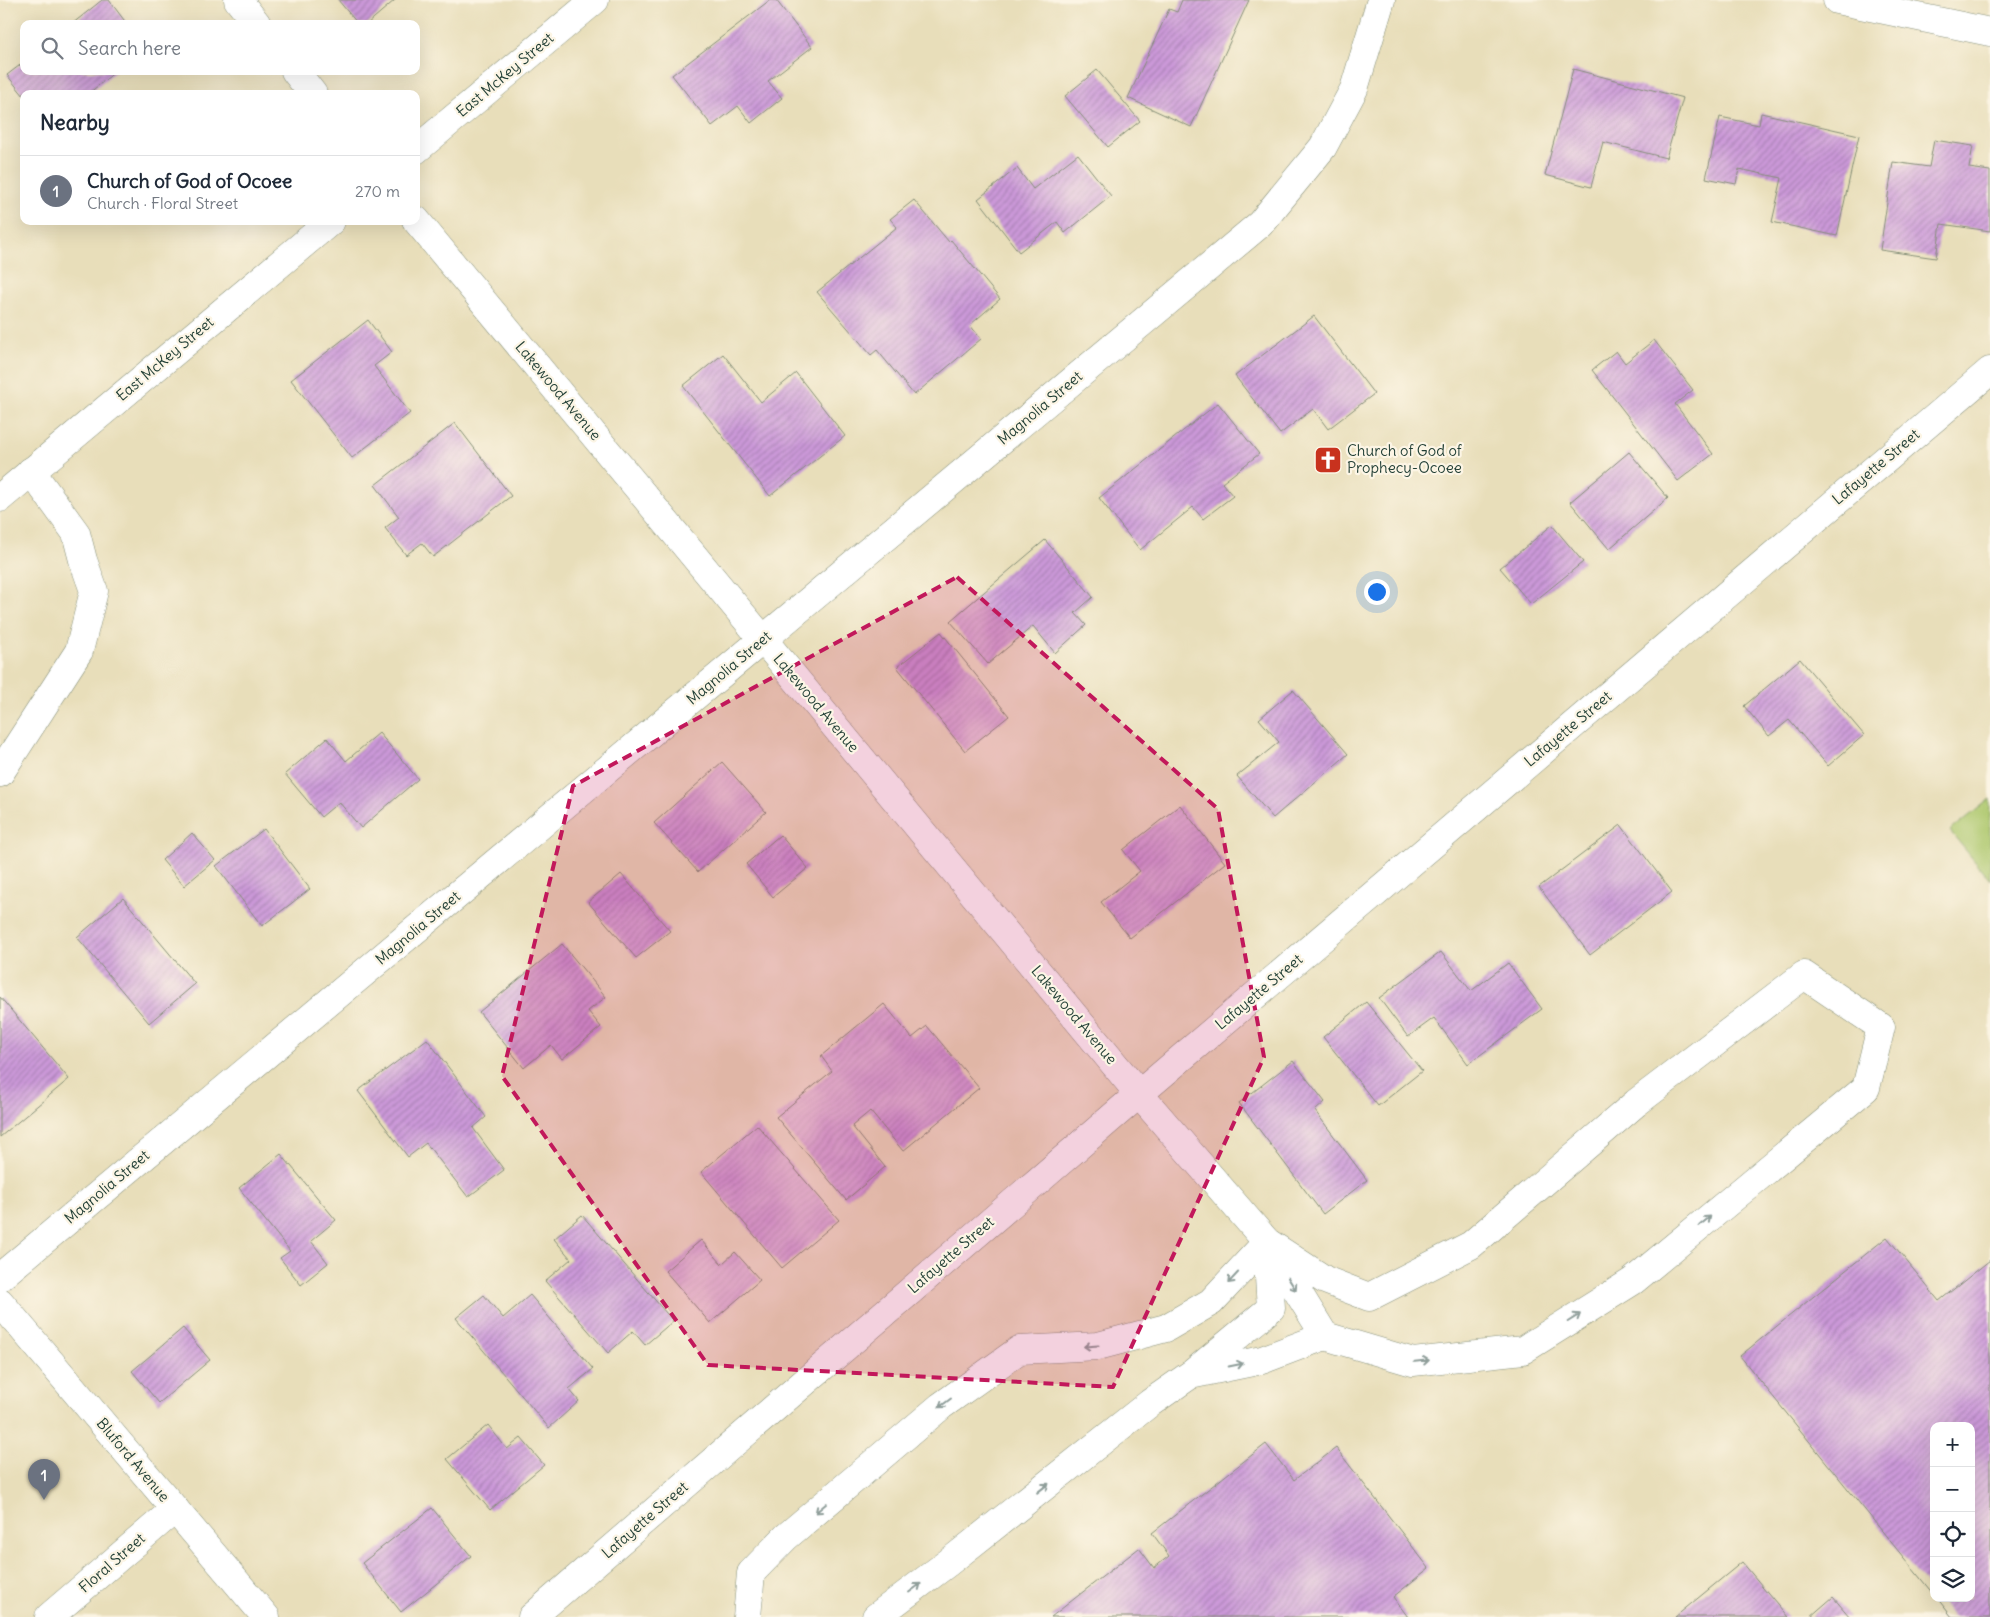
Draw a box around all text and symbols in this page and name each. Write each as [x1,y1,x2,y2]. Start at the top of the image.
search box [20,20,420,75]
street label: East McKey Street [452,28,557,121]
icon: search [38,34,66,62]
text: Search here [78,36,181,60]
text: Nearby [40,109,110,136]
text: Church of God of Ocoee [87,169,292,193]
text: 1 [53,181,59,201]
text: 270 m [355,181,400,201]
text: Church · Floral Street [87,193,238,213]
street label: East McKey Street [112,312,217,405]
street label: Lakewood Avenue [511,337,605,444]
street label: Magnolia Street [993,367,1086,449]
street label: Lafayette Street [1828,425,1923,509]
place label: Church of God of Prophecy-Ocoee [1347,441,1463,477]
church icon: Church of God of Prophecy-Ocoee [1313,445,1343,475]
your location [1364,579,1390,605]
street label: Magnolia Street [682,627,775,709]
street label: Lakewood Avenue [769,649,863,756]
street label: Lafayette Street [1520,687,1615,771]
street label: Magnolia Street [371,887,464,969]
street label: Lafayette Street [1211,950,1306,1034]
street label: Lakewood Avenue [1027,961,1121,1068]
street label: Magnolia Street [60,1146,153,1228]
street label: Lafayette Street [904,1212,998,1297]
one-way arrow [1698,1216,1711,1227]
one-way arrow [1227,1272,1239,1285]
one-way arrow [1288,1276,1298,1290]
one-way arrow [1567,1312,1581,1322]
one-way arrow [1083,1341,1099,1351]
one-way arrow [1413,1356,1429,1366]
one-way arrow [1228,1360,1244,1369]
one-way arrow [939,1398,952,1409]
street label: Bluford Avenue [93,1414,174,1506]
map controls [1930,1422,1975,1602]
button: + [1930,1422,1975,1467]
pin: 1 [28,1459,60,1500]
button: − [1930,1467,1975,1512]
street label: Lafayette Street [598,1477,692,1562]
one-way arrow [1036,1482,1049,1493]
one-way arrow [814,1502,827,1513]
button: locate [1930,1512,1975,1557]
street label: Floral Street [75,1529,149,1597]
button: layers [1930,1557,1975,1602]
one-way arrow [908,1582,921,1593]

